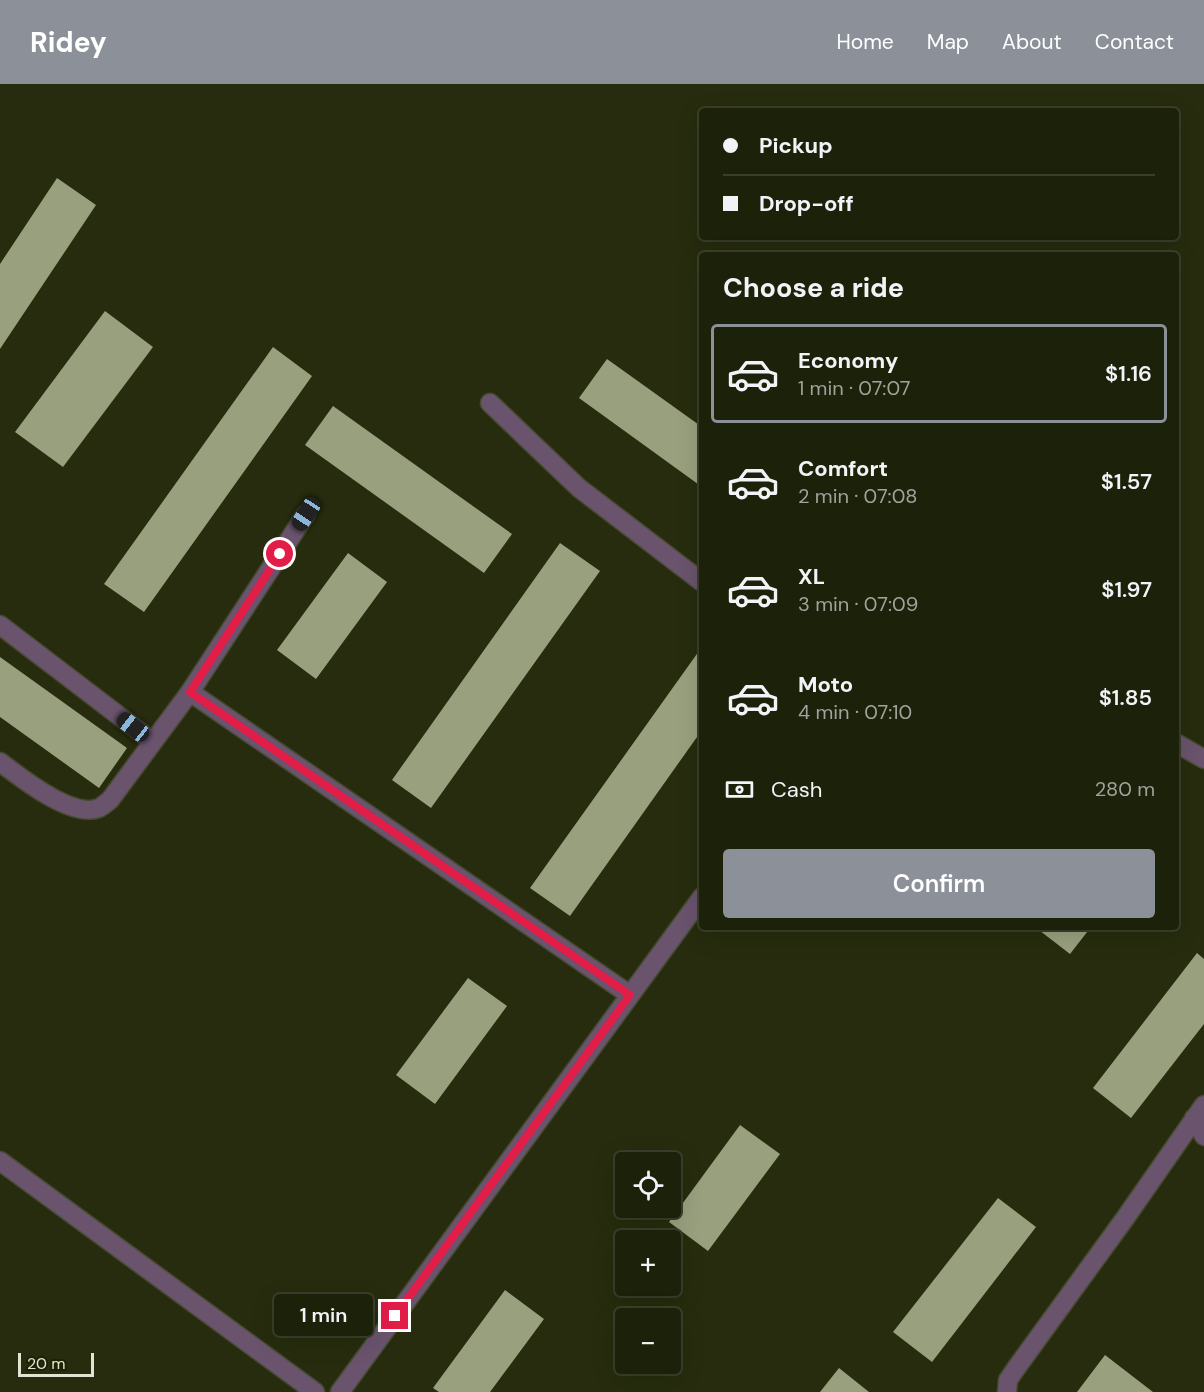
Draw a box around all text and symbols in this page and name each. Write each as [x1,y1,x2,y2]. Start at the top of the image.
text: Ridey [30,24,107,61]
text: Home [836,28,894,56]
text: Map [927,28,969,56]
text: About [1002,28,1062,56]
text: Contact [1095,28,1174,56]
text: Pickup [759,131,833,160]
text: Drop-off [759,189,854,218]
text: Choose a ride [723,270,904,305]
text: Economy [798,346,898,375]
icon: car [726,347,780,401]
text: $1.16 [1105,359,1152,388]
text: 1 min · 07:07 [798,375,910,401]
text: Comfort [798,454,888,483]
icon: car [726,455,780,509]
text: $1.57 [1101,467,1152,496]
text: 2 min · 07:08 [798,483,918,509]
car [289,494,323,534]
route start [266,540,293,567]
text: XL [798,562,825,591]
icon: car [726,563,780,617]
text: $1.97 [1101,575,1152,604]
text: 3 min · 07:09 [798,591,918,617]
text: Moto [798,670,853,699]
icon: car [726,671,780,725]
text: $1.85 [1099,683,1152,712]
text: 4 min · 07:10 [798,699,912,725]
car [113,709,153,745]
icon: cash [723,773,756,806]
text: Cash [771,775,822,804]
text: 280 m [1095,776,1155,802]
button: Confirm [723,849,1155,918]
map controls [615,1152,681,1374]
button: locate [615,1152,681,1218]
button: + [615,1230,681,1296]
callout: 1 min [275,1295,374,1337]
text: 1 min [300,1302,347,1328]
route end [381,1302,408,1329]
button: − [615,1308,681,1374]
scale bar [18,1350,94,1378]
text: 20 m [27,1353,66,1374]

